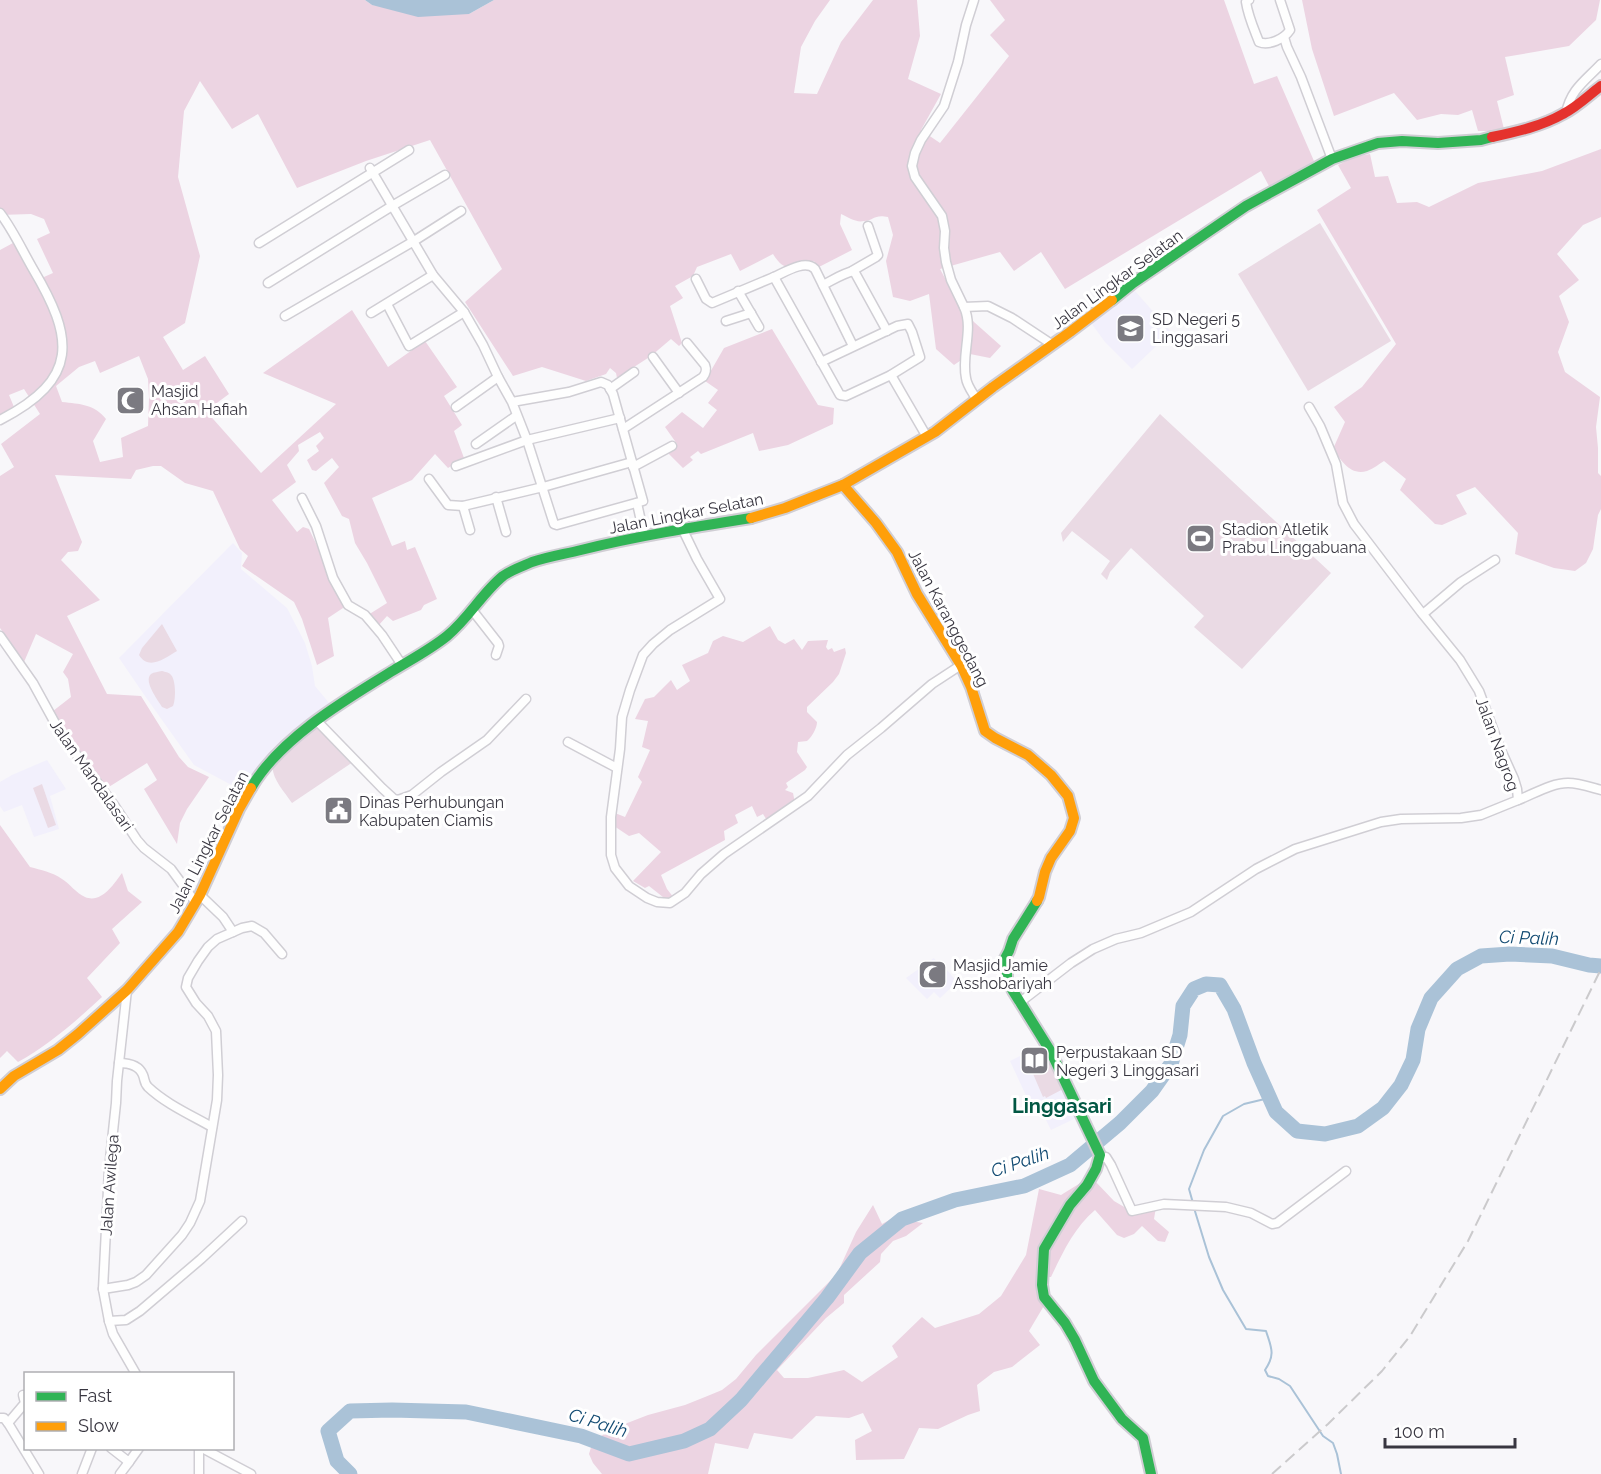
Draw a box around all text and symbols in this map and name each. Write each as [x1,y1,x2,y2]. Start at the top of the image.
street label: Jalan Lingkar Selatan [1048,226,1186,333]
place label: SD Negeri 5 Linggasari [1152,310,1240,347]
school or university icon: SD Negeri 5 Linggasari [1115,312,1147,344]
place label: Masjid Ahsan Hafiah [151,382,248,419]
mosque icon: Masjid Ahsan Hafiah [114,384,146,416]
street label: Jalan Lingkar Selatan [607,489,765,538]
place label: Stadion Atletik Prabu Linggabuana [1222,520,1367,557]
sports icon: Stadion Atletik Prabu Linggabuana [1185,522,1217,554]
street label: Jalan Karanggedang [904,546,993,690]
street label: Jalan Nagrog [1472,695,1523,794]
street label: Jalan Mandalasari [46,716,137,835]
street label: Jalan Lingkar Selatan [164,768,253,916]
place label: Dinas Perhubungan Kabupaten Ciamis [359,793,504,830]
public building icon: Dinas Perhubungan Kabupaten Ciamis [322,795,354,827]
water label: Ci Palih [1499,926,1559,949]
place label: Masjid Jamie Asshobariyah [953,956,1052,993]
mosque icon: Masjid Jamie Asshobariyah [916,958,948,990]
place label: Perpustakaan SD Negeri 3 Linggasari [1056,1043,1199,1080]
library icon: Perpustakaan SD Negeri 3 Linggasari [1019,1045,1051,1077]
district label: Linggasari [1012,1094,1112,1118]
street label: Jalan Awilega [96,1134,123,1236]
water label: Ci Palih [988,1142,1052,1181]
legend [24,1372,234,1450]
text: Fast [78,1385,112,1406]
water label: Ci Palih [566,1404,630,1441]
scale bar [1385,1411,1516,1449]
text: Slow [78,1415,119,1436]
text: 100 m [1394,1421,1445,1442]

